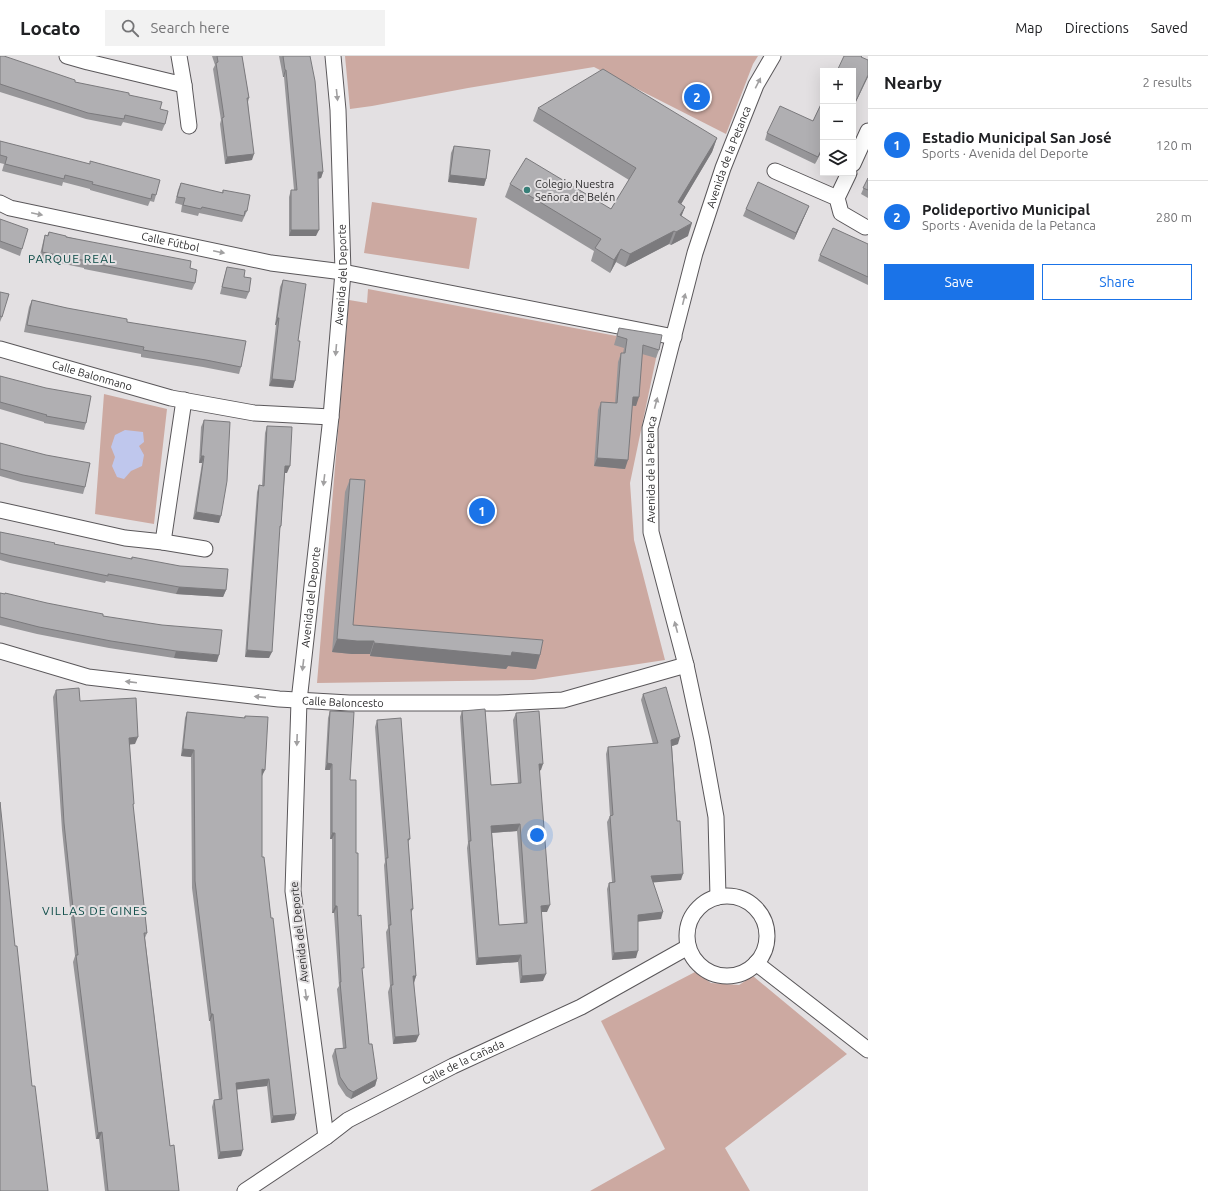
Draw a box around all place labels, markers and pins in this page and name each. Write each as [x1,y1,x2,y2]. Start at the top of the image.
pin: 2 [684,82,710,112]
place label: Colegio Nuestra Señora de Belén [535,178,615,203]
marker: Colegio Nuestra Señora de Belén [522,185,532,195]
pin: 1 [469,496,495,526]

